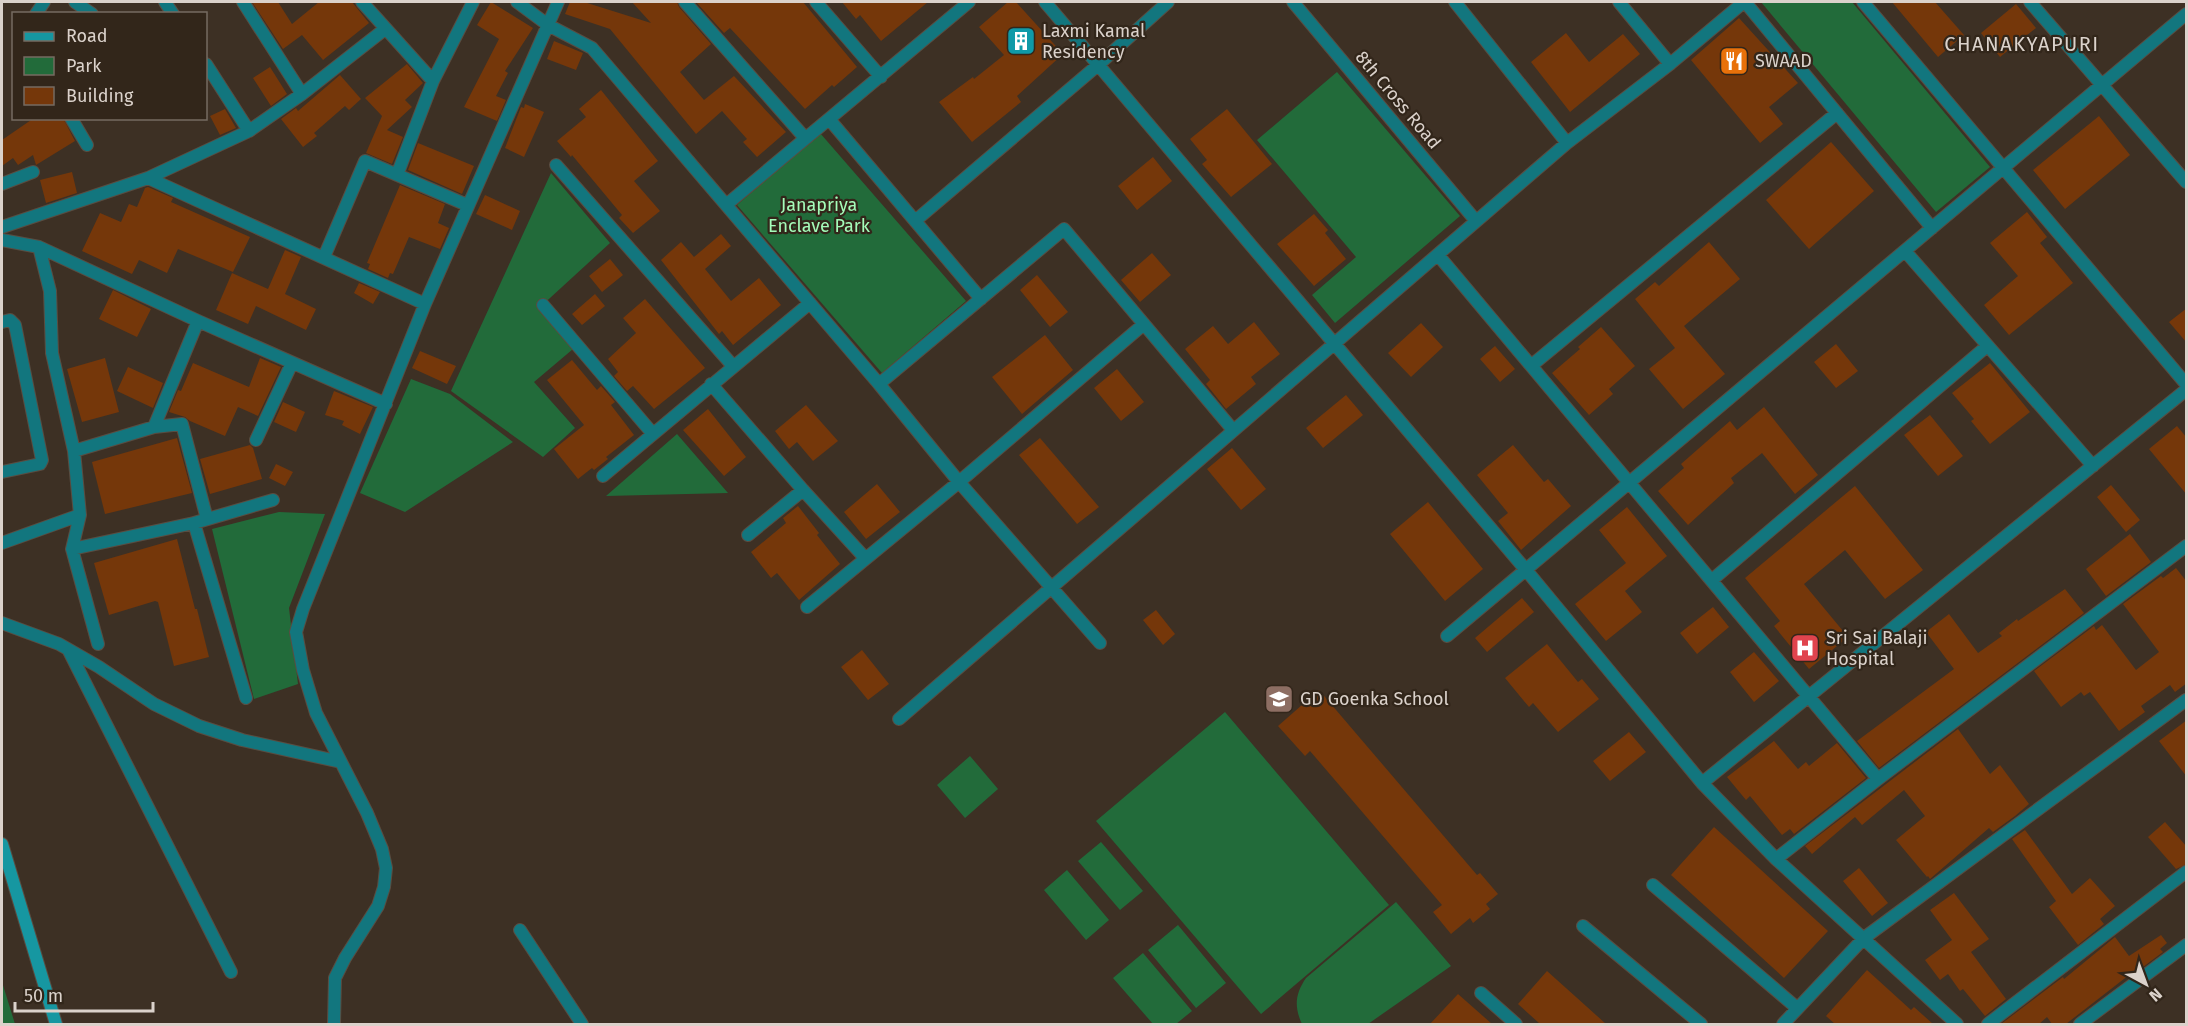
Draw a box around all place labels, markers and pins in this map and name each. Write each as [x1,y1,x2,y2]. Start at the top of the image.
place label: Laxmi Kamal Residency [1042,20,1145,63]
building icon: Laxmi Kamal Residency [1005,25,1037,57]
restaurant icon: SWAAD [1718,45,1750,77]
place label: SWAAD [1755,50,1812,72]
place label: Sri Sai Balaji Hospital [1826,627,1928,670]
hospital icon: Sri Sai Balaji Hospital [1789,632,1821,664]
school or university icon: GD Goenka School [1263,683,1295,715]
place label: GD Goenka School [1300,688,1449,710]

